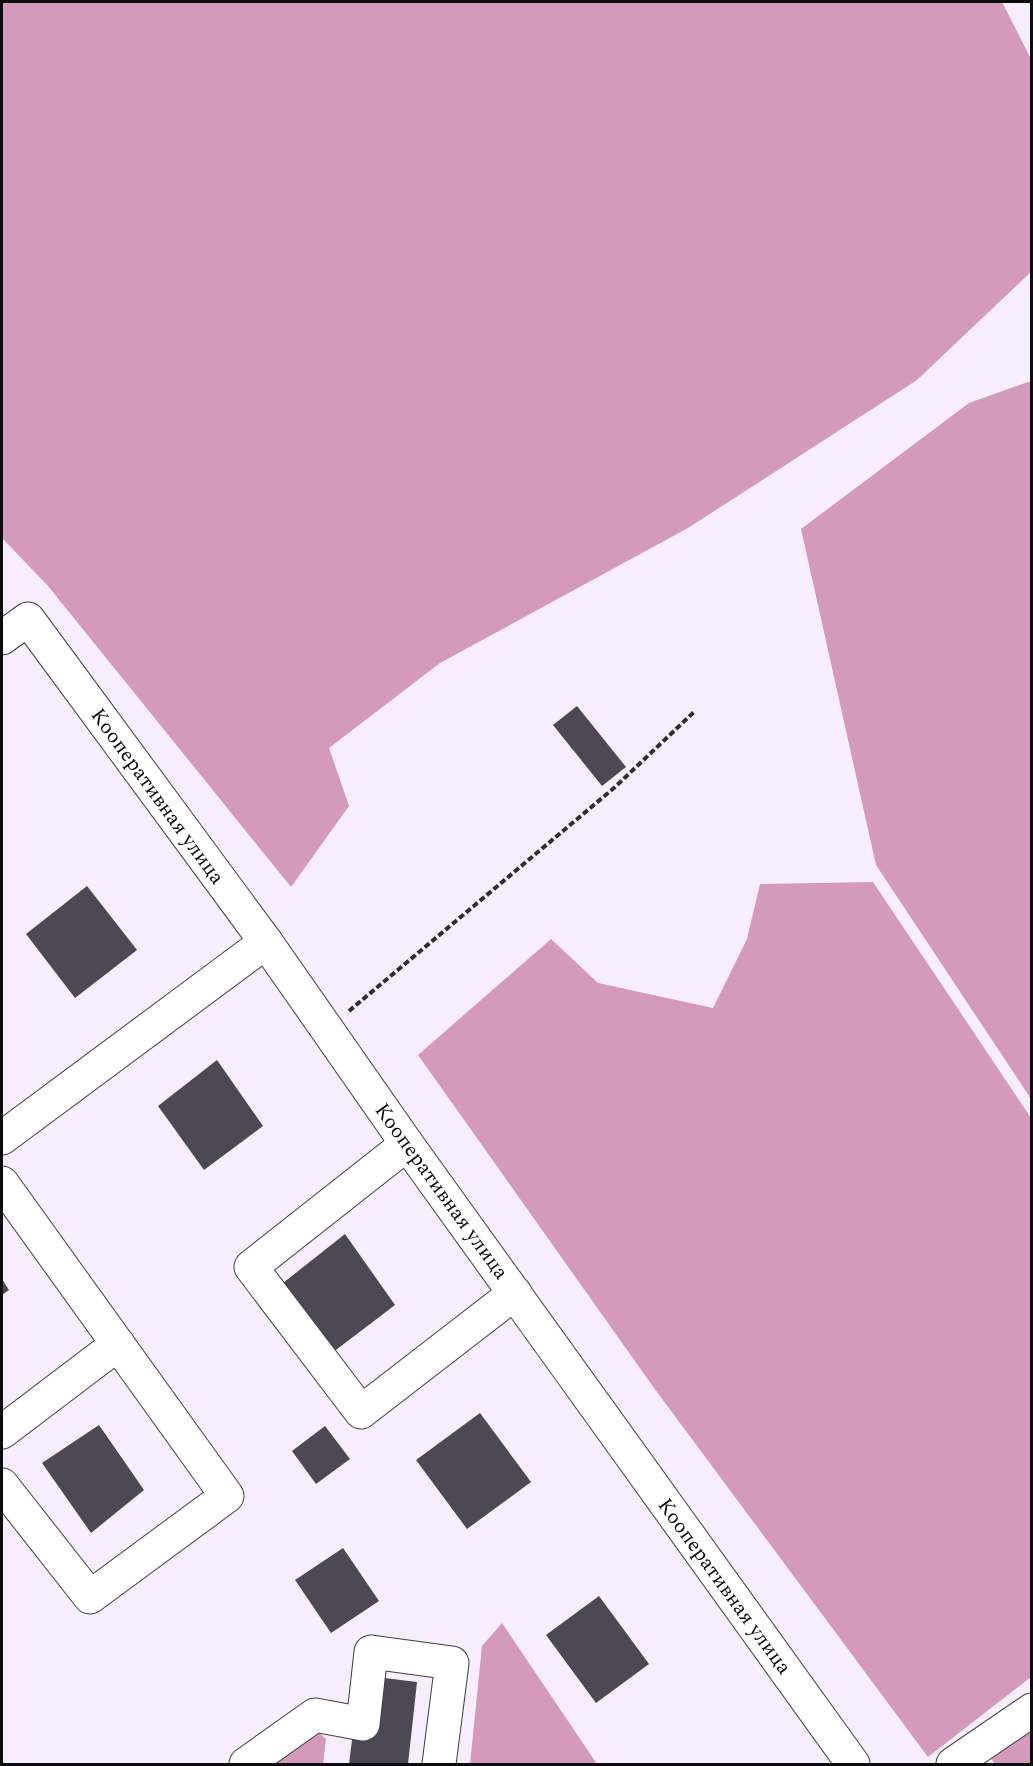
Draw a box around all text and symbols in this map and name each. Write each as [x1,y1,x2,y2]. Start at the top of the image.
street label: Кооперативная улица [82,702,233,892]
street label: Кооперативная улица [366,1097,517,1287]
street label: Кооперативная улица [649,1492,800,1682]

